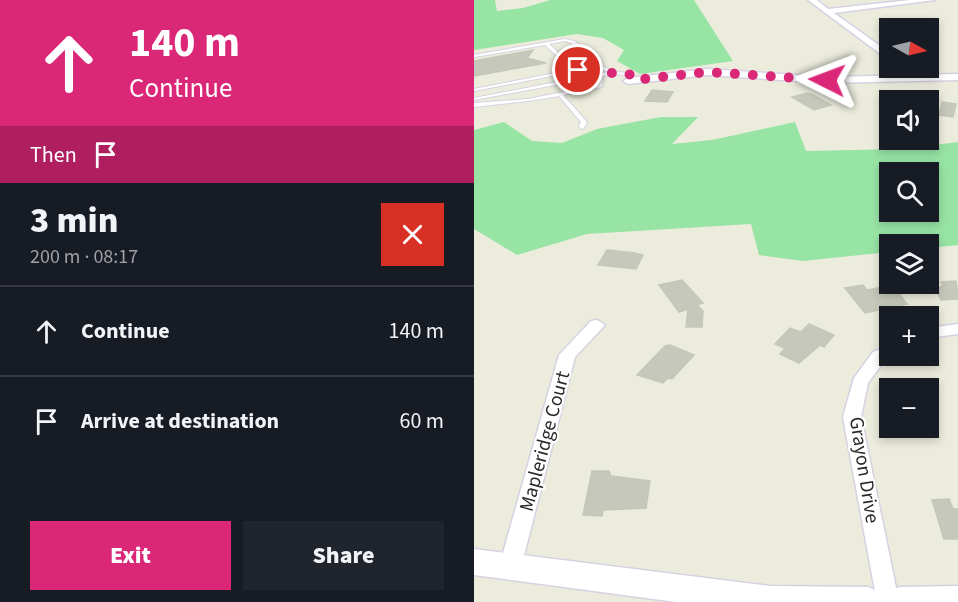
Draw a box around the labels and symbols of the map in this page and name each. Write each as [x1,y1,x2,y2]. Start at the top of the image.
north arrow [879,18,939,78]
pin [552,44,603,95]
position arrow [795,48,859,112]
street label: Mapleridge Court [513,368,577,515]
street label: Grayon Drive [842,415,886,525]

